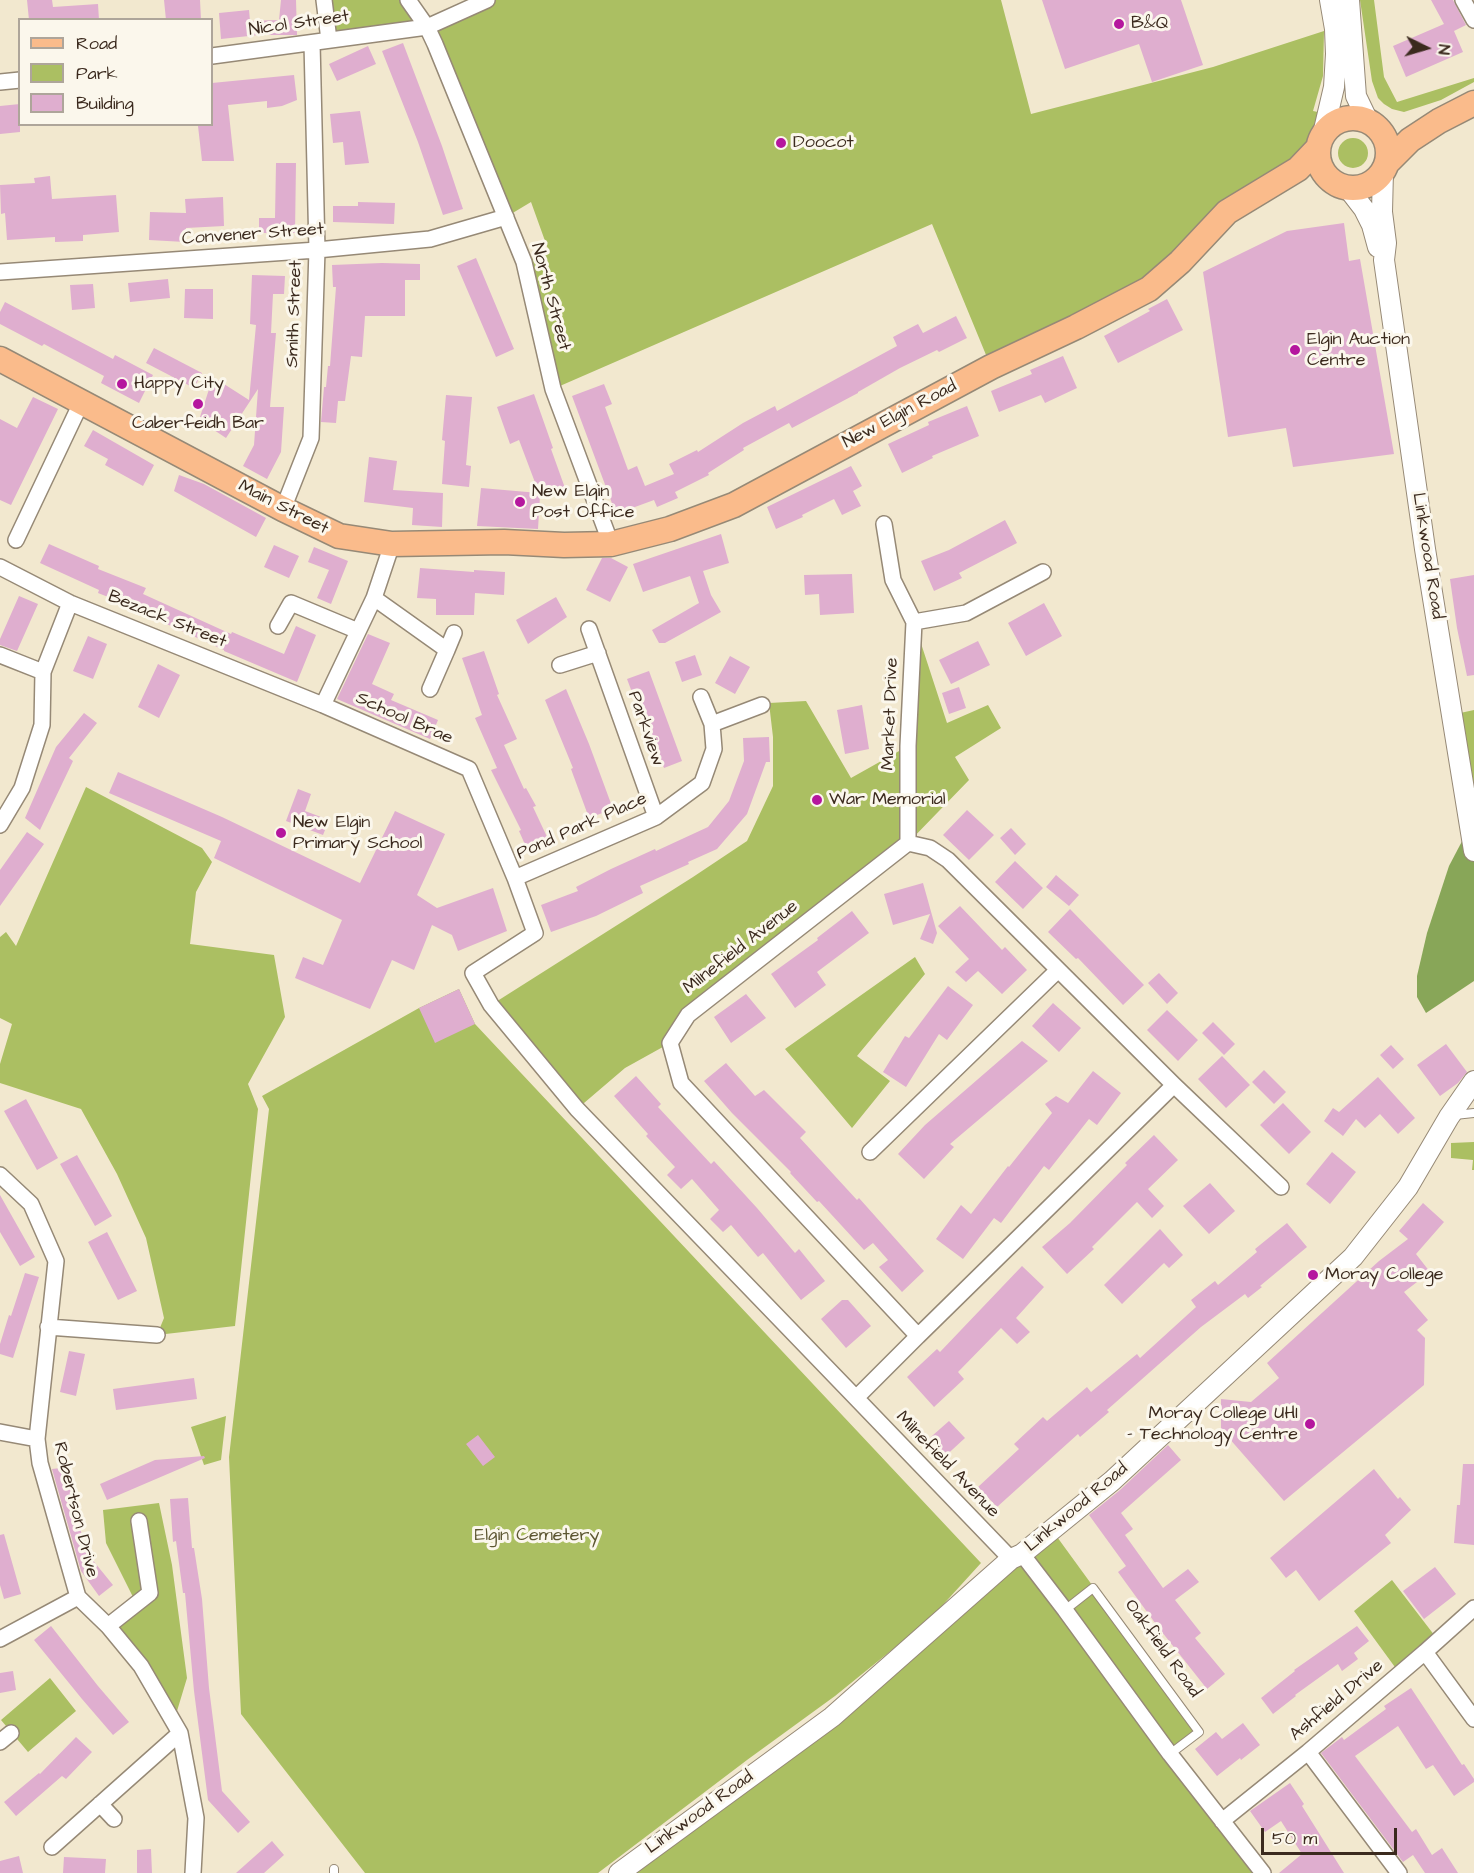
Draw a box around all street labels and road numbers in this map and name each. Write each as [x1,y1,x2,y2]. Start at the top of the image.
street label: Nicol Street [247,6,351,42]
street label: Convener Street [181,219,325,251]
street label: North Street [525,241,575,353]
street label: Smith Street [282,260,308,368]
street label: New Elgin Road [839,376,961,454]
street label: Main Street [234,476,332,540]
street label: Linkwood Road [1406,491,1448,621]
street label: Bezack Street [105,586,229,654]
street label: Market Drive [878,657,904,771]
street label: School Brae [352,688,456,750]
street label: Parkview [622,689,668,769]
street label: Pond Park Place [513,789,651,865]
street label: Milnefield Avenue [679,896,803,1000]
street label: Milnefield Avenue [891,1407,1003,1523]
street label: Robertson Drive [48,1440,102,1580]
street label: Linkwood Road [1021,1459,1133,1557]
street label: Oakfield Road [1119,1596,1205,1702]
street label: Ashfield Drive [1286,1656,1388,1746]
street label: Linkwood Road [642,1767,758,1859]

